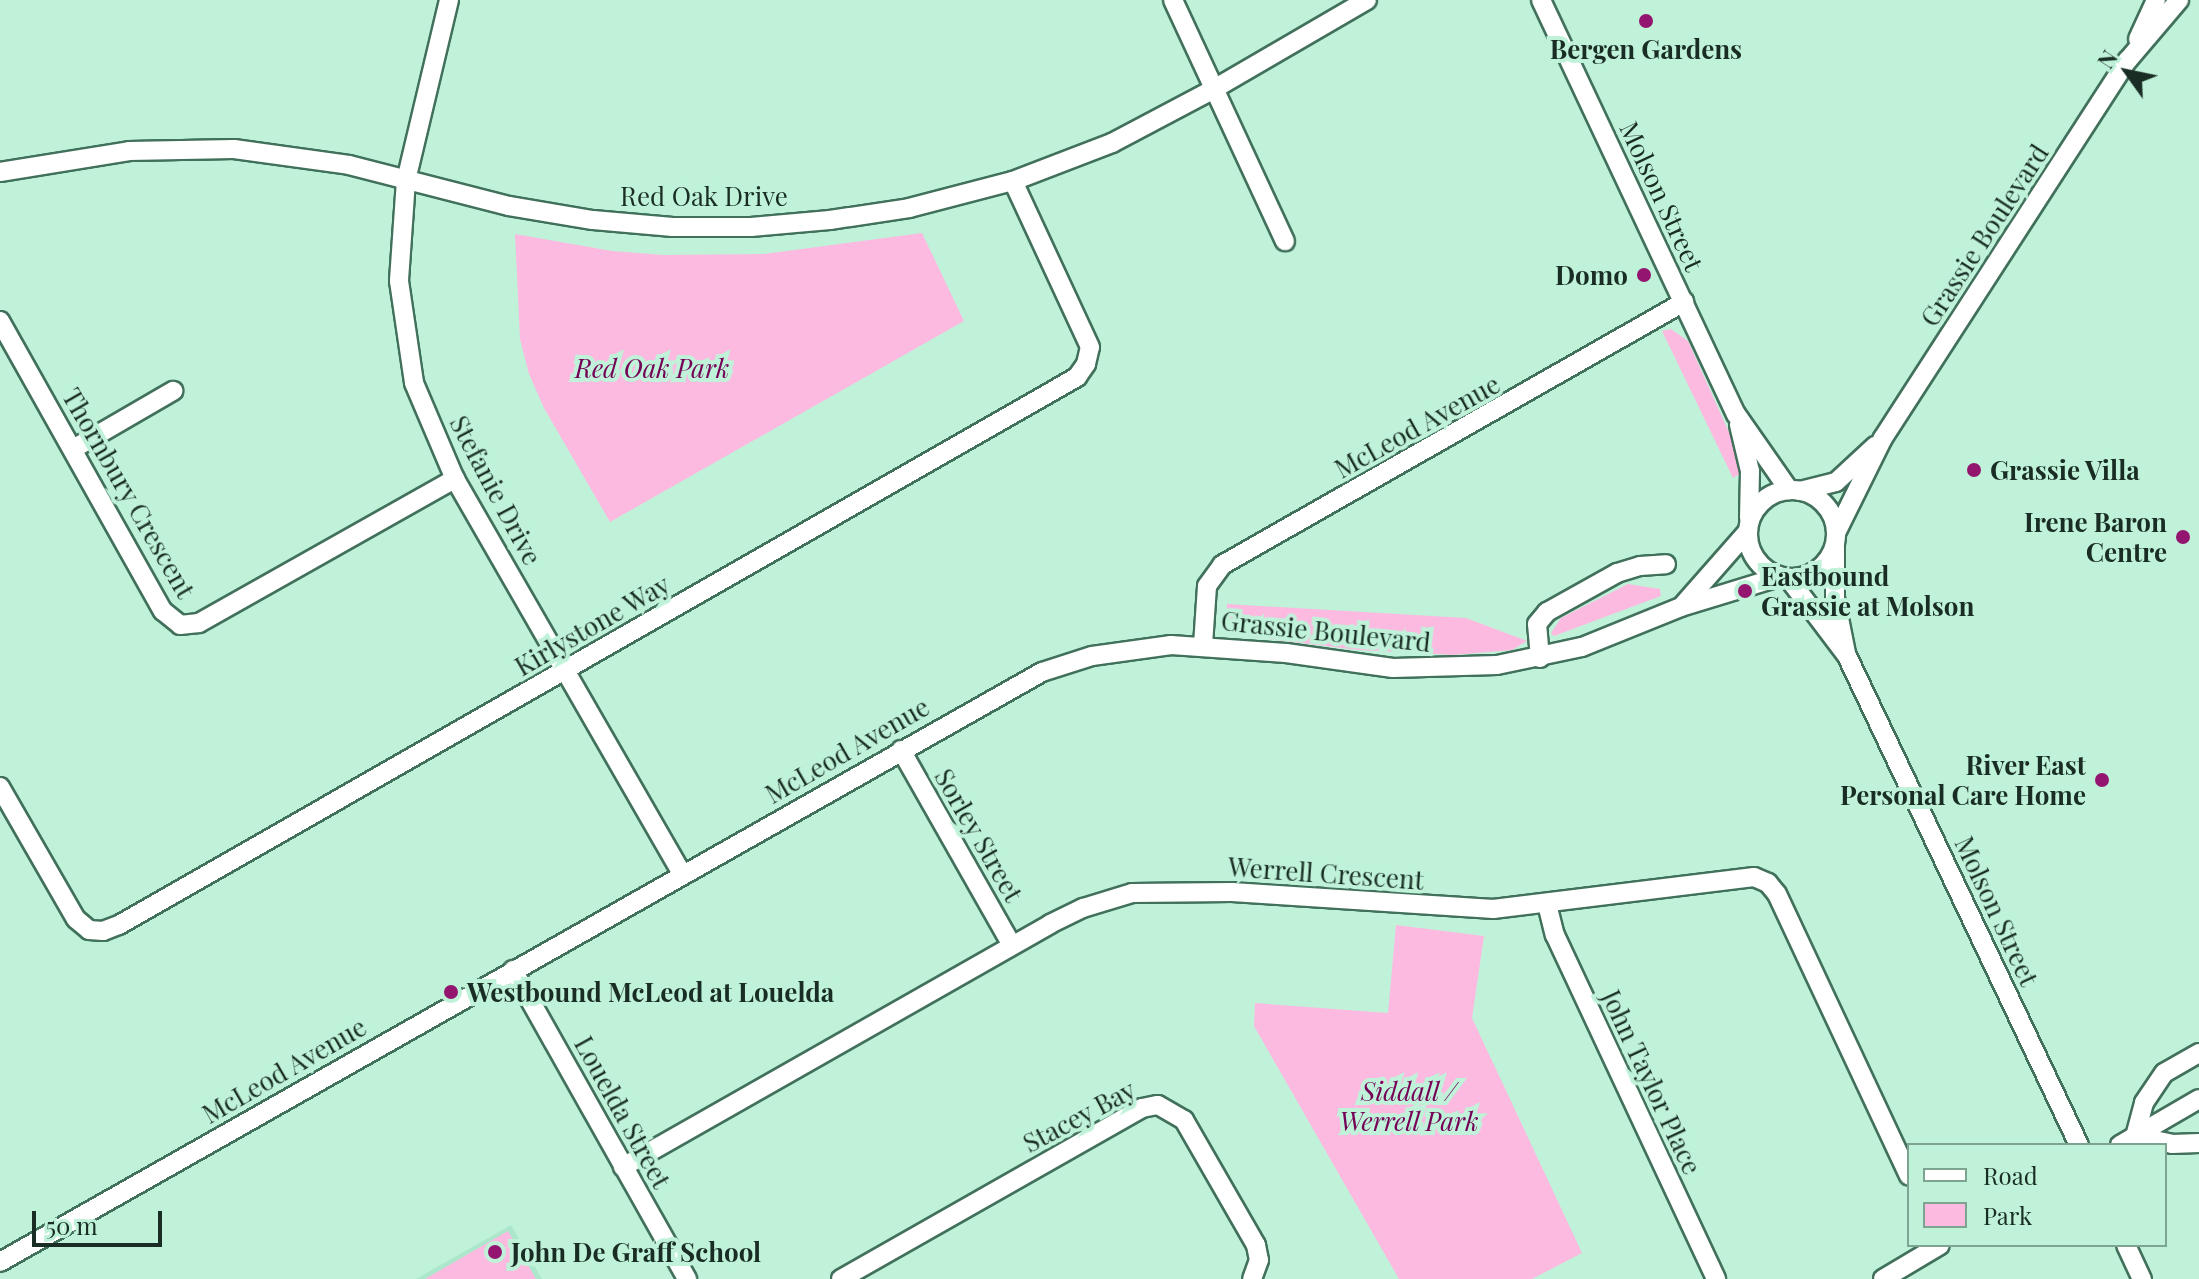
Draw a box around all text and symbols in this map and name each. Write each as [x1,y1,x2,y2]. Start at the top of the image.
marker: Bergen Gardens [1637,12,1655,30]
north arrow [2087,32,2167,112]
place label: Bergen Gardens [1550,33,1742,65]
text: N [2090,44,2124,74]
street label: Molson Street [1614,116,1710,276]
street label: Grassie Boulevard [1914,138,2054,332]
street label: Red Oak Drive [620,180,788,212]
place label: Domo [1555,259,1628,291]
marker: Domo [1635,266,1653,284]
park label: Red Oak Park [575,352,729,384]
street label: McLeod Avenue [1329,368,1505,484]
street label: Thornbury Crescent [56,382,202,604]
street label: Stefanie Drive [444,410,548,570]
place label: Grassie Villa [1990,454,2141,486]
marker: Grassie Villa [1965,461,1983,479]
place label: Irene Baron Centre [2024,506,2167,568]
marker: Irene Baron Centre [2174,528,2192,546]
place label: Eastbound Grassie at Molson [1761,560,1975,622]
street label: Kirlystone Way [509,568,675,682]
marker: Eastbound Grassie at Molson [1736,582,1754,600]
street label: Grassie Boulevard [1220,604,1432,658]
street label: McLeod Avenue [759,690,935,810]
place label: River East Personal Care Home [1840,749,2086,810]
street label: Sorley Street [928,763,1030,907]
marker: River East Personal Care Home [2093,771,2111,789]
street label: Molson Street [1949,831,2045,991]
street label: Werrell Crescent [1227,851,1425,895]
place label: Westbound McLeod at Louelda [467,976,834,1008]
marker: Westbound McLeod at Louelda [442,983,460,1001]
street label: John Taylor Place [1595,984,1709,1180]
street label: McLeod Avenue [196,1010,372,1130]
street label: Louelda Street [568,1030,678,1194]
street label: Stacey Bay [1017,1073,1141,1159]
park label: Siddall / Werrell Park [1339,1075,1479,1136]
legend [1907,1143,2167,1247]
text: Road [1983,1159,2038,1191]
scale bar [36,1195,166,1245]
text: Park [1983,1199,2032,1231]
text: 50 m [46,1209,98,1241]
place label: John De Graff School [511,1236,761,1268]
marker: John De Graff School [486,1243,504,1261]

